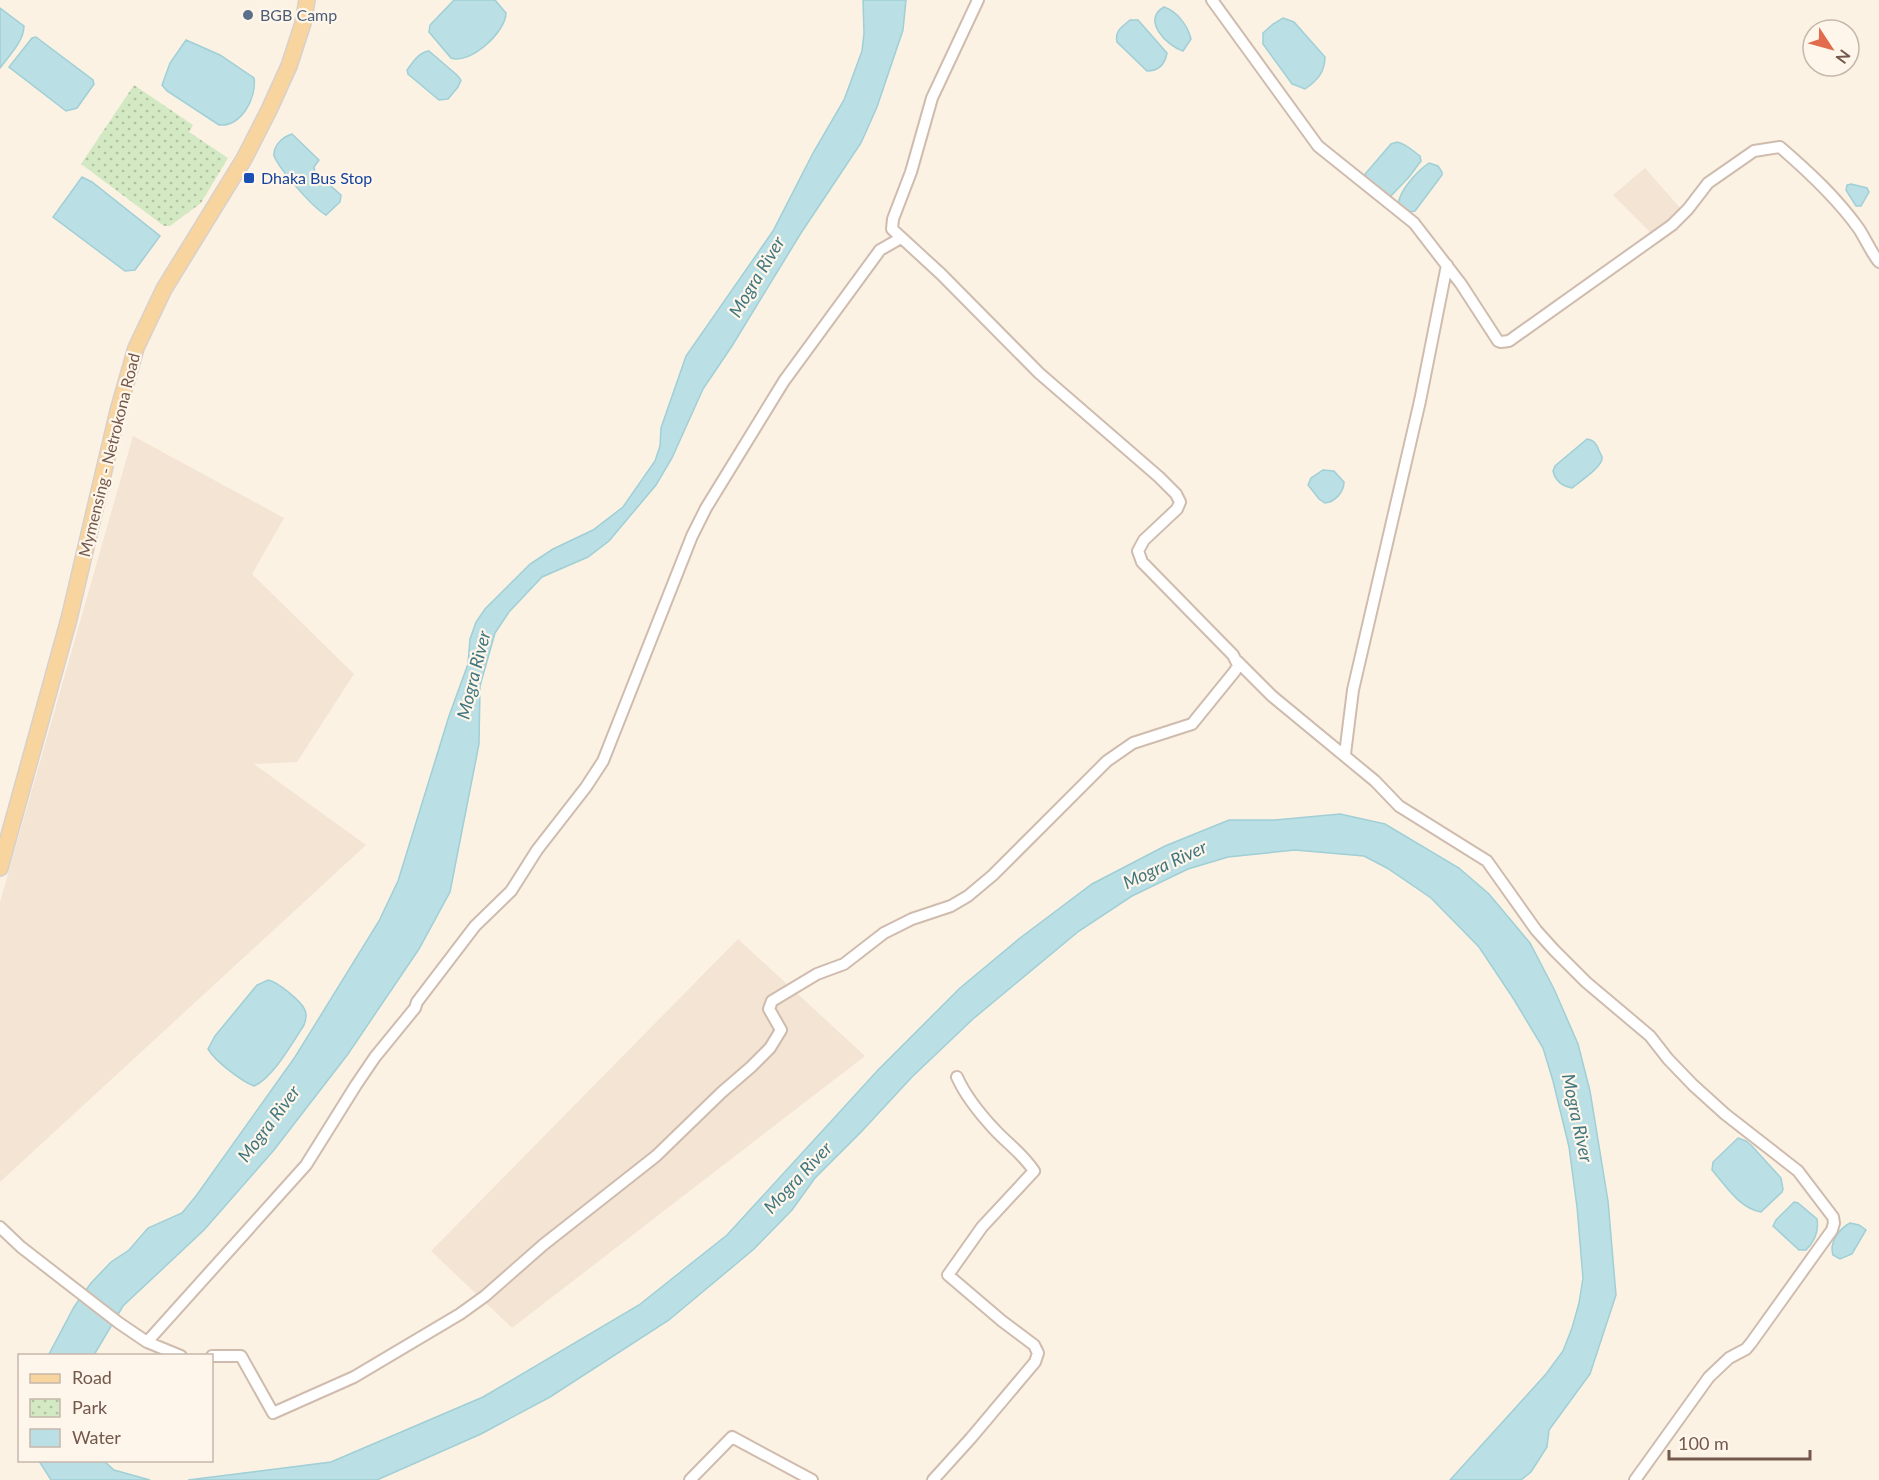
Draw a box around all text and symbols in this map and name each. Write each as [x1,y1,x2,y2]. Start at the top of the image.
place label: BGB Camp [260,5,337,24]
marker: BGB Camp [241,8,255,22]
north arrow [1801,18,1861,78]
text: N [1832,47,1855,68]
place label: Dhaka Bus Stop [261,168,372,187]
marker: Dhaka Bus Stop [242,171,256,185]
water label: Mogra River [724,232,789,321]
street label: Mymensing - Netrokona Road [74,351,143,559]
water label: Mogra River [451,628,495,721]
water label: Mogra River [1119,835,1211,893]
water label: Mogra River [1558,1071,1598,1165]
water label: Mogra River [232,1080,305,1166]
water label: Mogra River [759,1136,837,1218]
legend [18,1354,213,1462]
text: Road [72,1366,112,1388]
text: Park [72,1396,108,1418]
scale bar [1669,1423,1810,1461]
text: Water [72,1426,121,1448]
text: 100 m [1678,1432,1729,1454]

